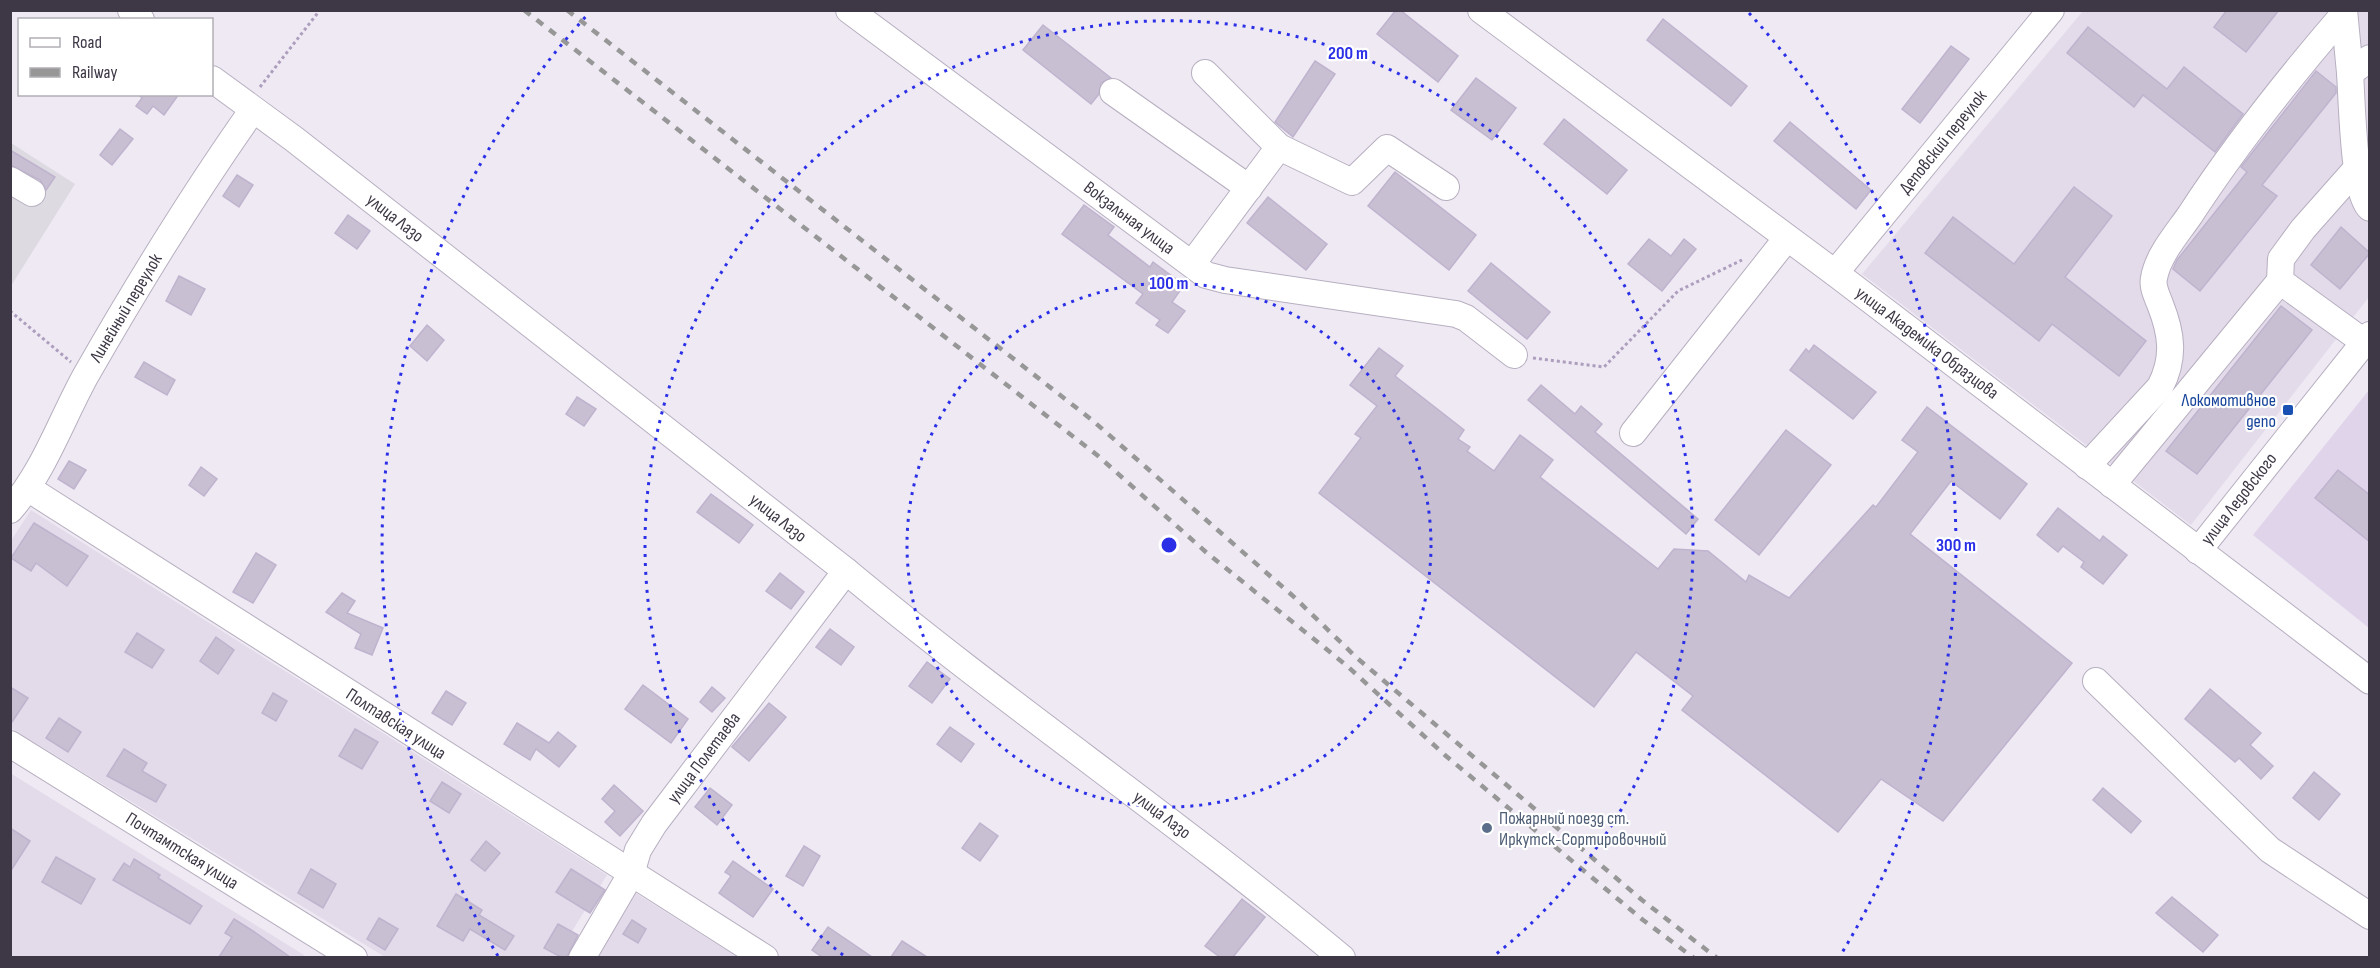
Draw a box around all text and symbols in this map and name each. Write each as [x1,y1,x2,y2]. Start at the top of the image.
legend [18,18,213,96]
text: Road [72,32,102,53]
text: 200 m [1328,43,1368,64]
text: Railway [72,62,117,83]
street label: Деповский переулок [1895,86,1991,198]
street label: Вокзальная улица [1079,177,1179,259]
street label: улица Лазо [362,189,428,247]
street label: Линейный переулок [85,250,167,367]
text: 100 m [1150,273,1189,294]
street label: улица Академика Образцова [1851,282,2003,404]
place label: Локомотивное депо [2181,390,2276,432]
marker: Локомотивное депо [2281,403,2295,417]
street label: улица Ледовского [2197,449,2281,549]
street label: улица Лазо [745,489,811,547]
centre of rings [1159,535,1179,555]
text: 300 m [1936,535,1976,556]
street label: Полтавская улица [342,684,450,764]
street label: улица Полетаева [663,708,745,808]
street label: улица Лазо [1129,787,1195,843]
street label: Почтамтская улица [122,808,242,894]
place label: Пожарный поезд ст. Иркутск-Сортировочный [1499,808,1667,850]
marker: Пожарный поезд ст. Иркутск-Сортировочный [1480,821,1494,835]

